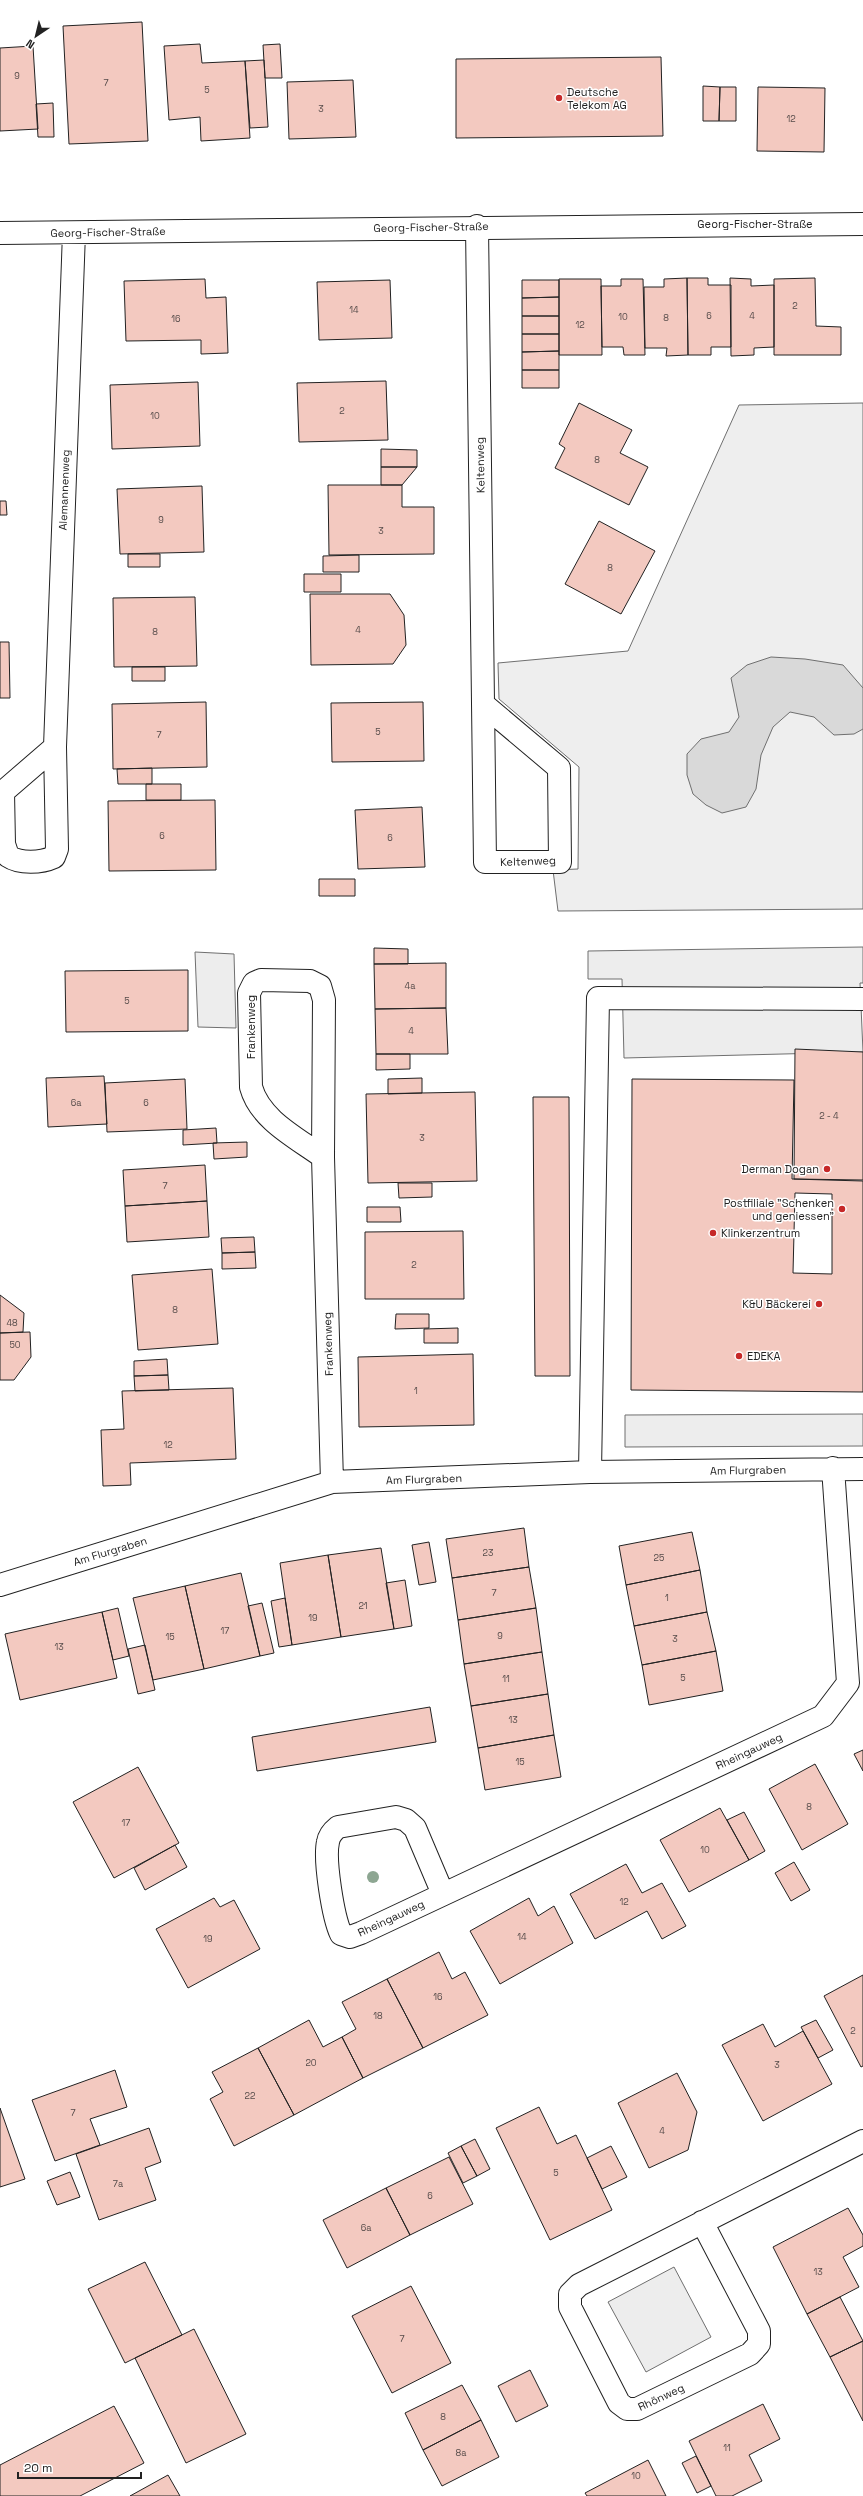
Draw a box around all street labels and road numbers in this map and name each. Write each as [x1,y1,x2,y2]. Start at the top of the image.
street label: Georg-Fischer-Straße [697,217,813,231]
street label: Georg-Fischer-Straße [373,219,489,235]
street label: Georg-Fischer-Straße [50,224,166,240]
street label: Keltenweg [473,437,487,493]
street label: Alemannenweg [56,449,72,531]
street label: Keltenweg [500,853,556,869]
street label: Frankenweg [244,995,258,1059]
street label: Frankenweg [320,1312,336,1376]
street label: Am Flurgraben [710,1462,786,1478]
street label: Am Flurgraben [386,1471,462,1487]
street label: Am Flurgraben [72,1533,148,1569]
street label: Rheingauweg [713,1729,785,1773]
street label: Rheingauweg [355,1896,427,1940]
street label: Rhönweg [636,2380,686,2414]

